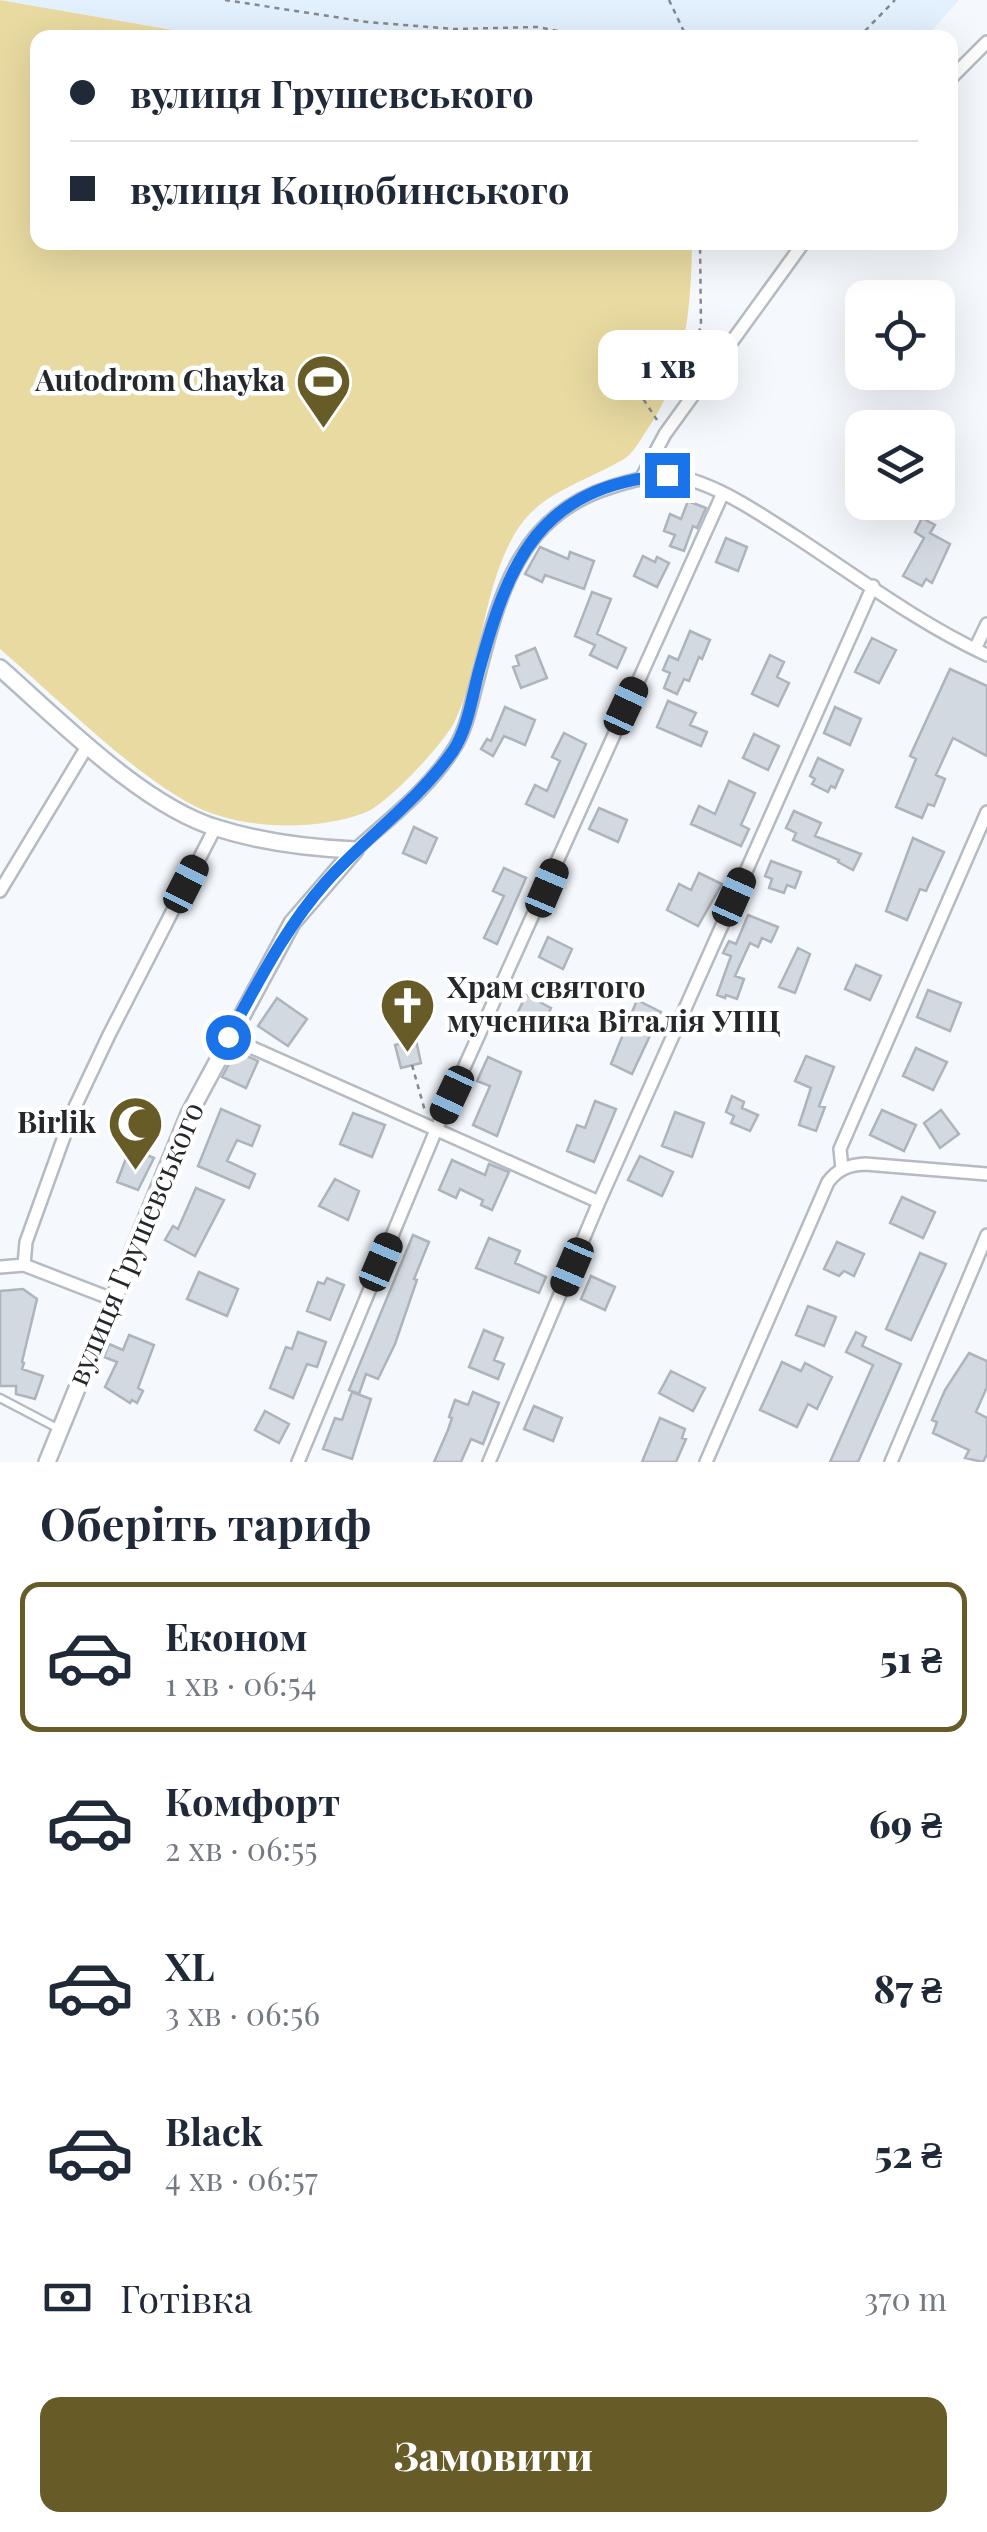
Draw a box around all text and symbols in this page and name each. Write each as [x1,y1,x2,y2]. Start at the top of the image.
text: вулиця Грушевського [130,67,534,118]
text: вулиця Коцюбинського [130,163,570,214]
map controls [845,280,955,520]
button: locate [845,280,955,390]
callout: 1 хв [597,330,737,400]
text: 1 хв [640,343,696,386]
sports icon: Autodrom Chayka [294,351,354,430]
place label: Autodrom Chayka [34,359,285,399]
button: layers [845,410,955,520]
route end [645,453,690,498]
car [600,672,652,740]
car [159,850,213,918]
car [521,855,573,921]
car [708,863,760,931]
place label: Храм святого мученика Віталія УПЦ [447,966,780,1040]
church icon: Храм святого мученика Віталія УПЦ [378,975,438,1054]
route start [206,1015,251,1060]
car [426,1061,478,1129]
mosque icon: Birlik [105,1093,165,1172]
street label: вулиця Грушевського [56,1095,212,1391]
place label: Birlik [17,1101,96,1141]
car [355,1229,407,1295]
car [546,1234,598,1300]
text: Оберіть тариф [40,1492,371,1552]
text: Економ [165,1610,307,1661]
icon: car [45,1612,135,1702]
text: 51 ₴ [879,1632,942,1683]
text: 1 хв · 06:54 [165,1661,317,1704]
text: Комфорт [165,1775,340,1826]
icon: car [45,1777,135,1867]
text: 69 ₴ [869,1797,942,1848]
text: 2 хв · 06:55 [165,1826,318,1869]
text: XL [165,1940,214,1991]
icon: car [45,1942,135,2032]
text: 87 ₴ [873,1962,942,2013]
text: 3 хв · 06:56 [165,1991,320,2034]
text: Black [165,2105,263,2156]
icon: car [45,2107,135,2197]
text: 52 ₴ [874,2127,942,2178]
text: 4 хв · 06:57 [165,2156,318,2199]
icon: cash [40,2270,95,2325]
text: Готівка [120,2272,253,2323]
text: 370 m [864,2276,947,2319]
button: Замовити [40,2397,947,2512]

